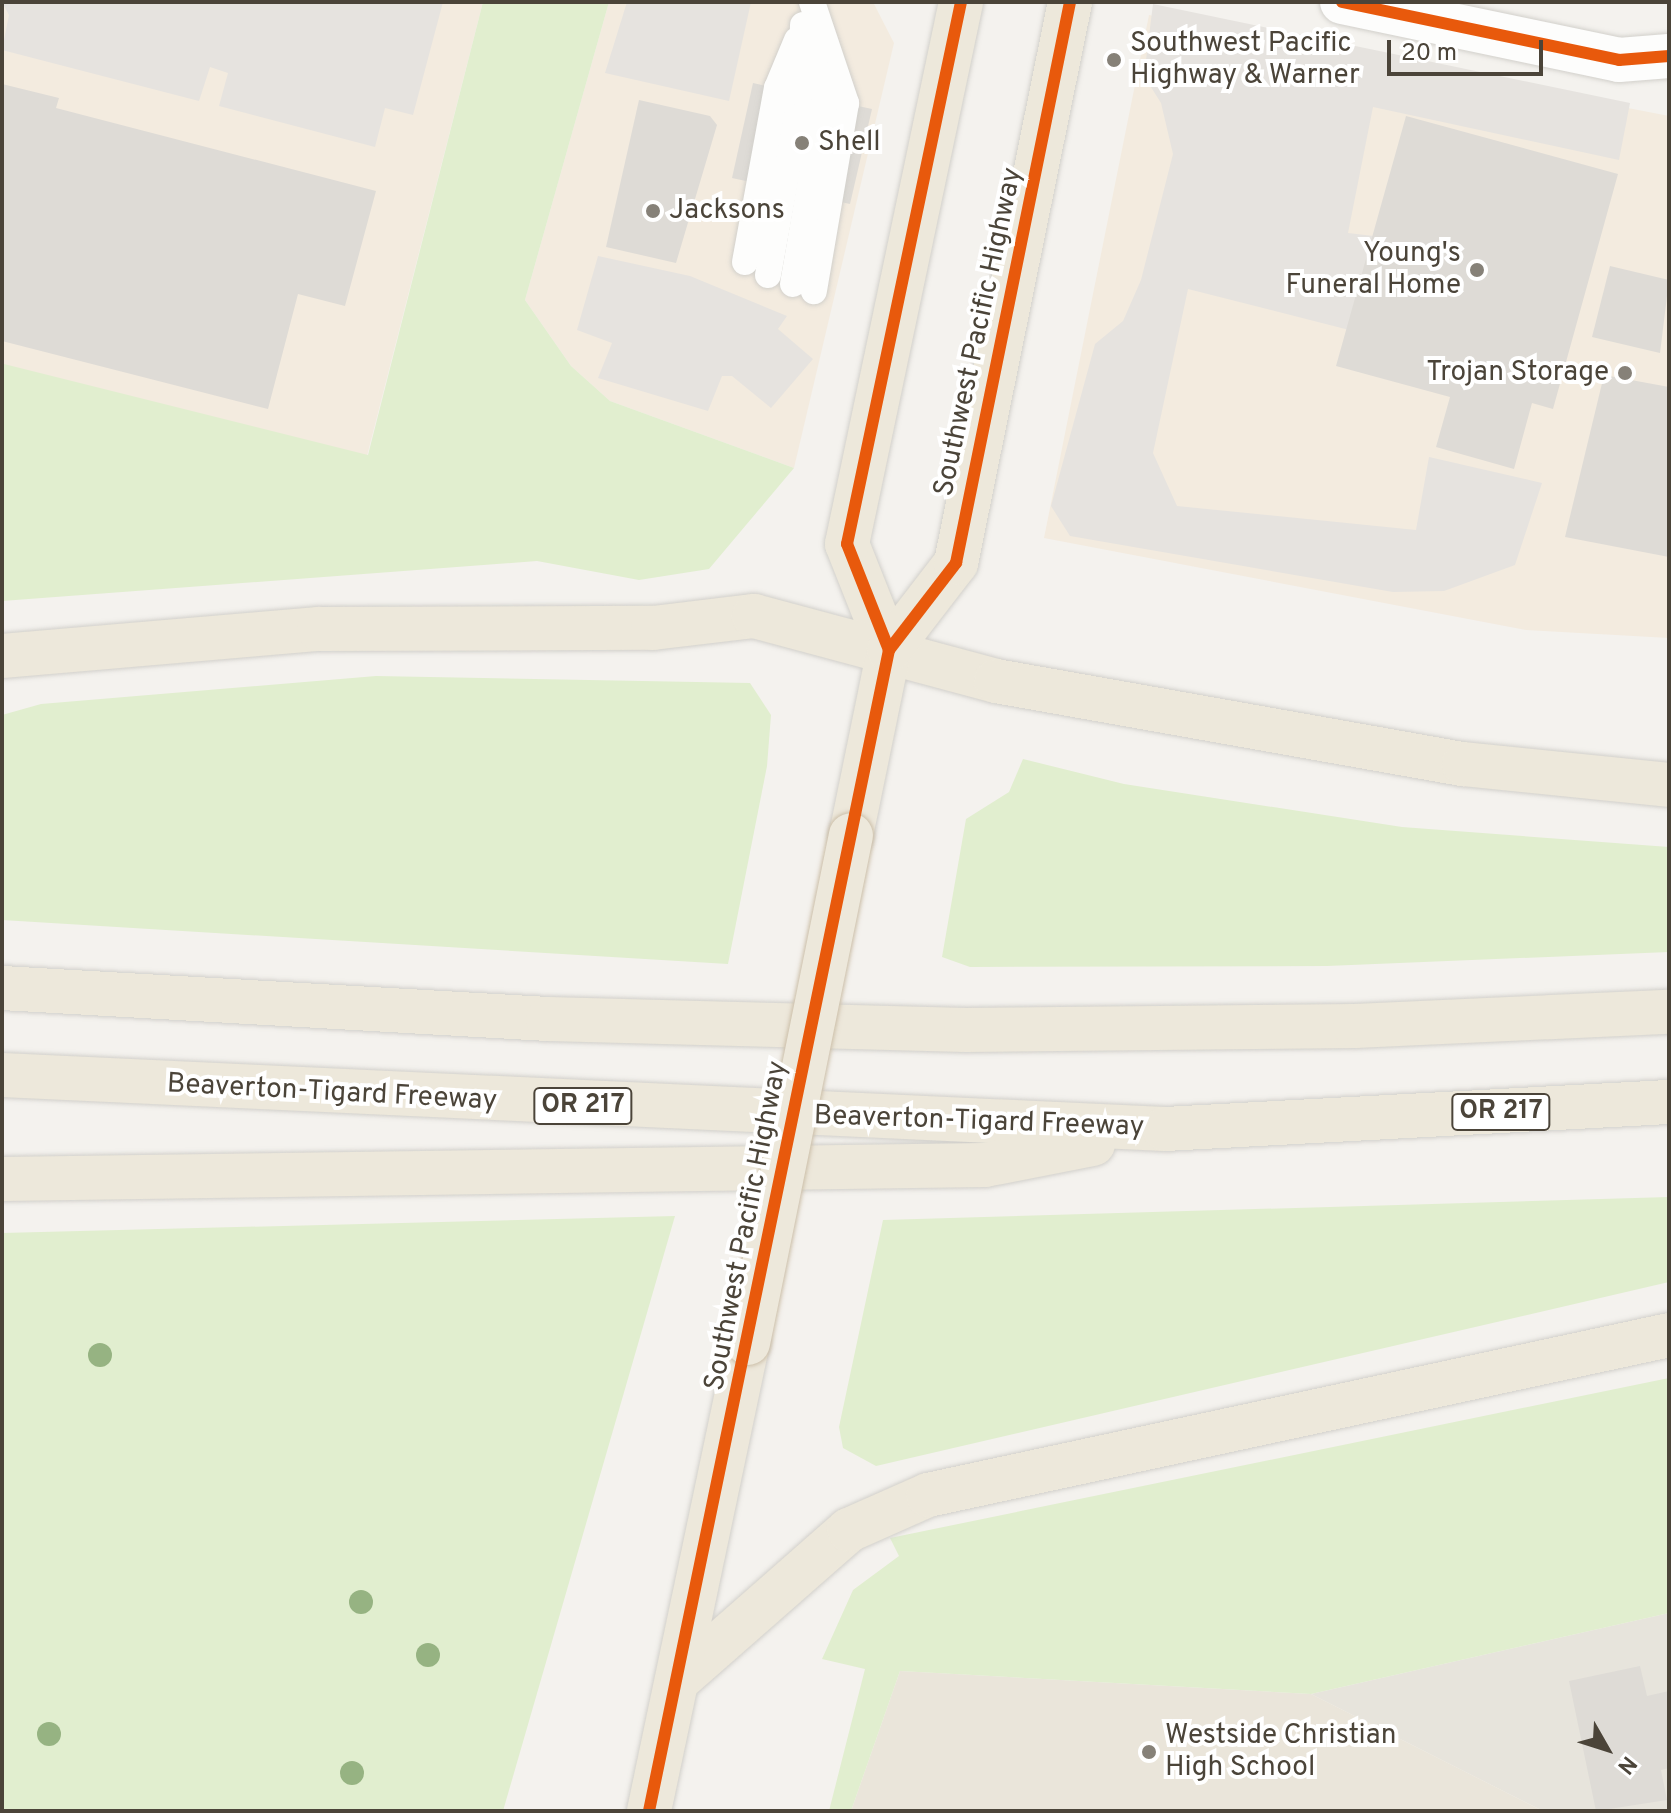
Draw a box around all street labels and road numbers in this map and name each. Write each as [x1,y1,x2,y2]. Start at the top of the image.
street label: Southwest Pacific Highway [928,165,1030,499]
street label: Southwest Pacific Highway [699,1058,795,1394]
street label: Beaverton-Tigard Freeway [166,1068,498,1118]
road number: OR 217 [533,1084,633,1128]
road number: OR 217 [1451,1090,1551,1134]
street label: Beaverton-Tigard Freeway [813,1099,1145,1145]

